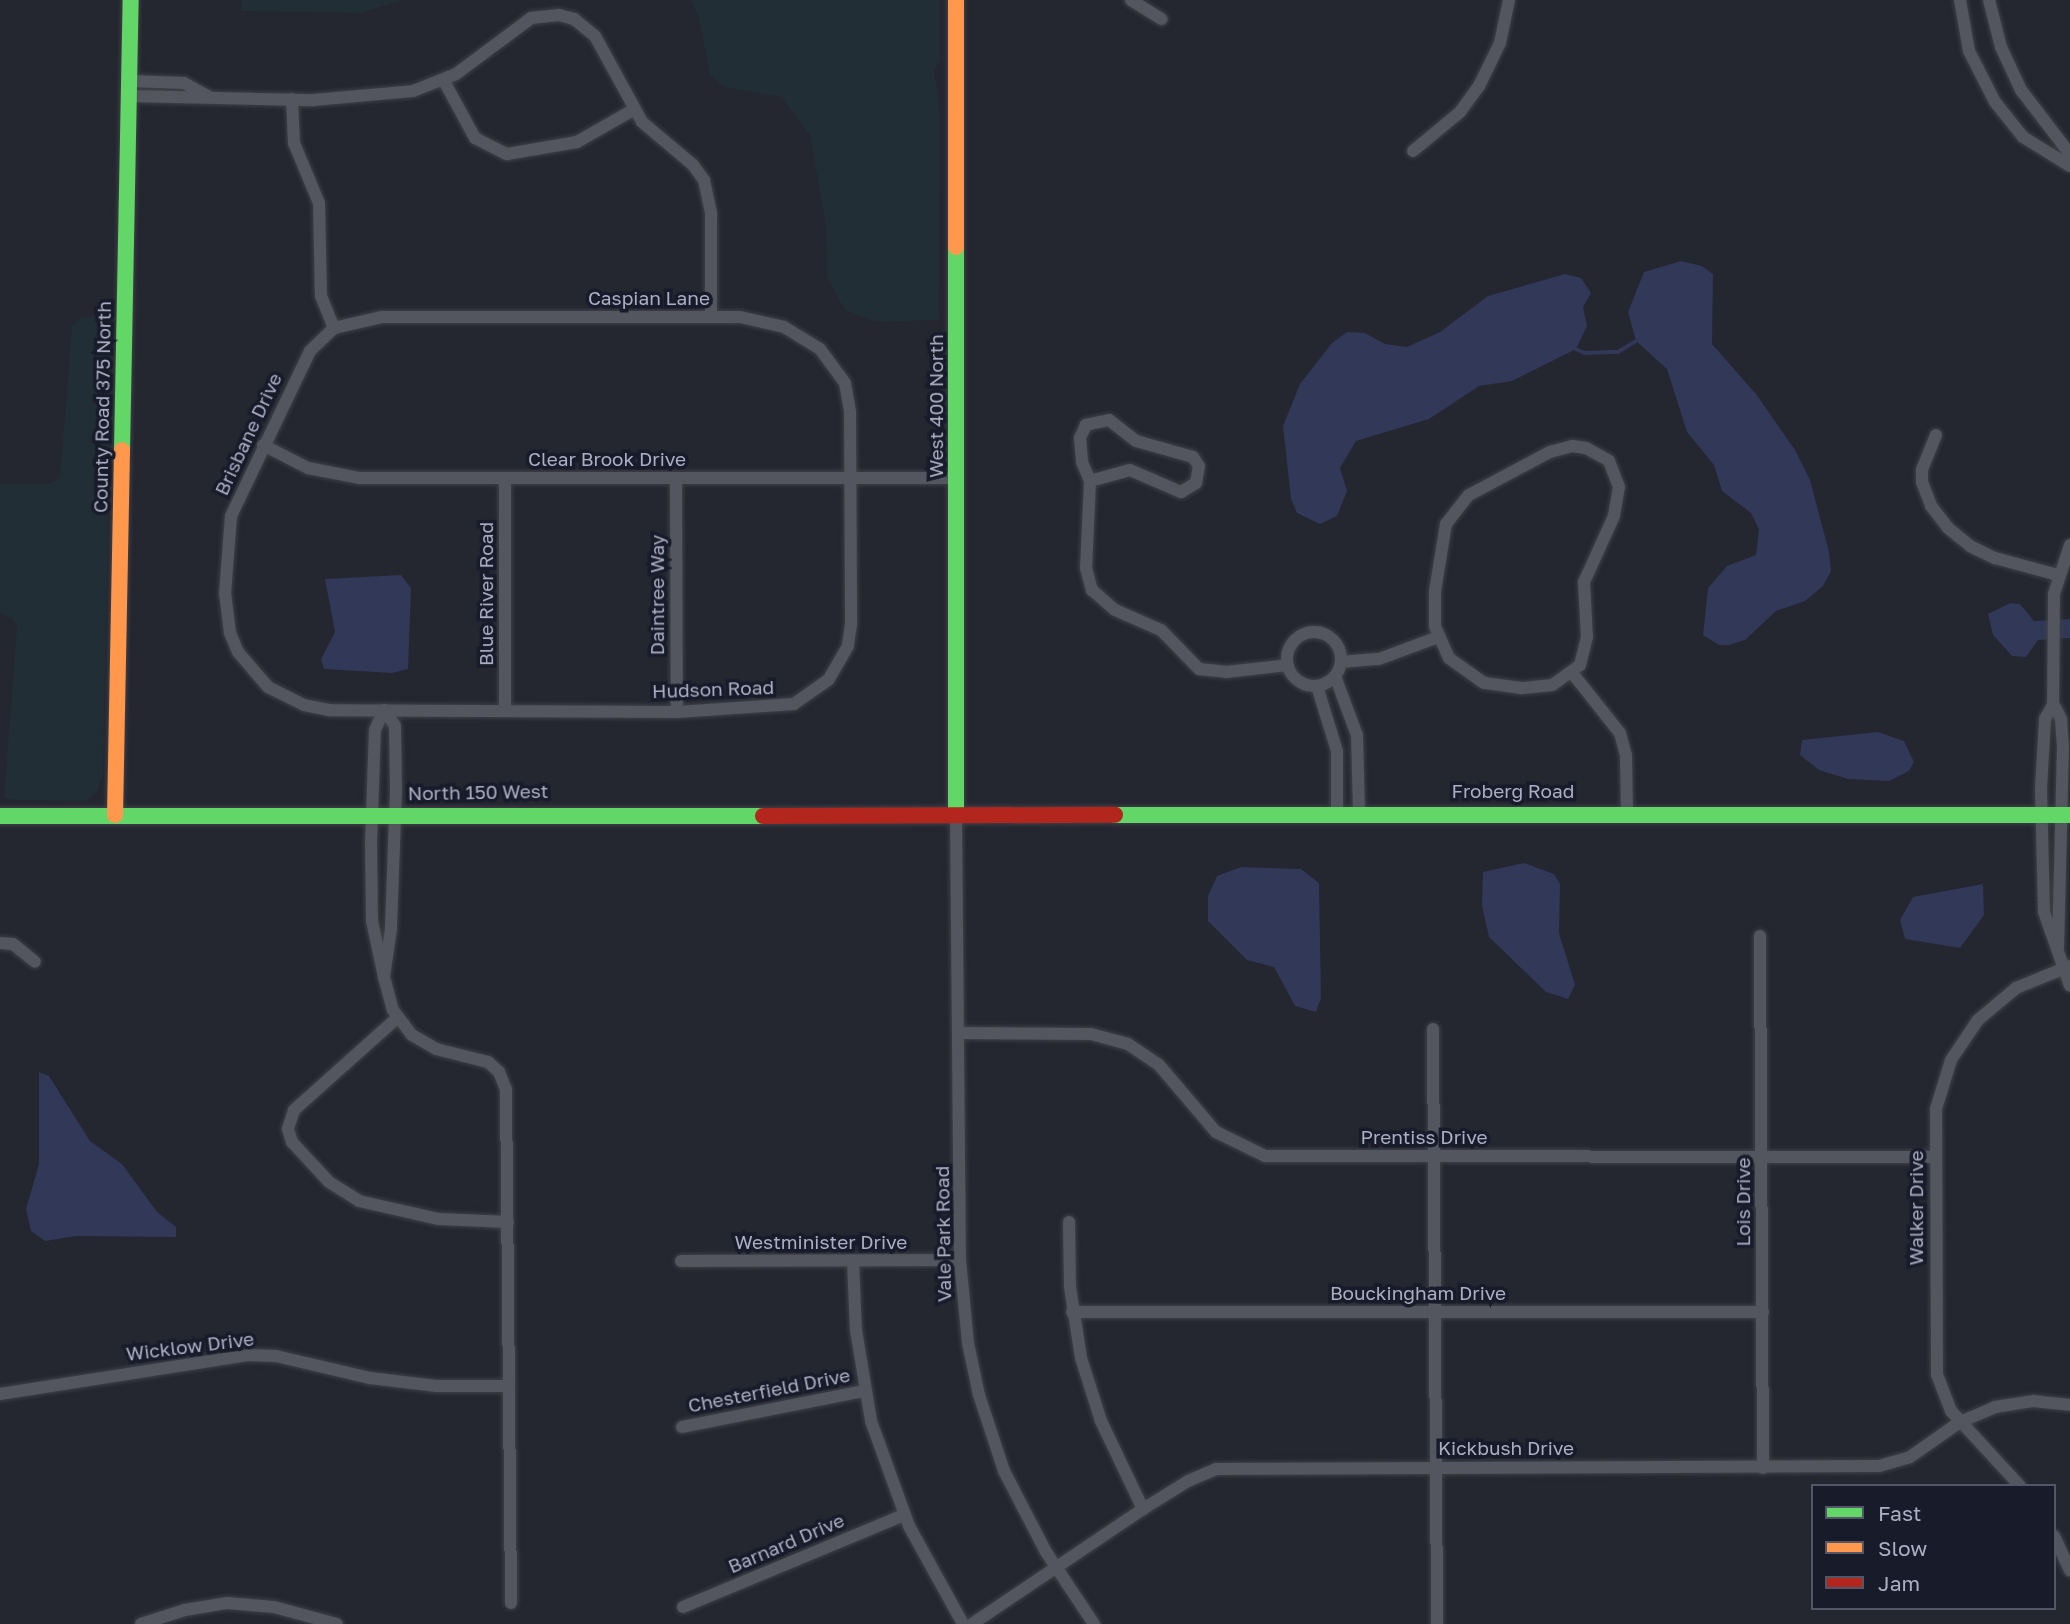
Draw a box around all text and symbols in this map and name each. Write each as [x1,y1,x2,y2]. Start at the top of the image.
street label: Caspian Lane [588,287,710,309]
street label: County Road 375 North [89,301,115,513]
street label: West 400 North [925,334,947,478]
street label: Brisbane Drive [210,369,286,499]
street label: Clear Brook Drive [528,448,686,470]
street label: Blue River Road [475,522,497,666]
street label: Daintree Way [646,535,668,655]
street label: Hudson Road [652,675,774,703]
street label: North 150 West [408,779,548,805]
street label: Froberg Road [1452,780,1574,802]
street label: Prentiss Drive [1361,1126,1487,1148]
street label: Walker Drive [1905,1151,1927,1265]
street label: Lois Drive [1732,1157,1754,1247]
street label: Vale Park Road [930,1166,956,1302]
street label: Westminister Drive [735,1231,907,1253]
street label: Bouckingham Drive [1330,1282,1506,1304]
street label: Wicklow Drive [125,1327,255,1365]
street label: Chesterfield Drive [686,1363,852,1417]
street label: Kickbush Drive [1438,1437,1574,1459]
legend [1811,1484,2056,1610]
text: Fast [1878,1500,1921,1526]
street label: Barnard Drive [724,1508,848,1578]
text: Slow [1878,1535,1927,1561]
text: Jam [1878,1570,1920,1596]

